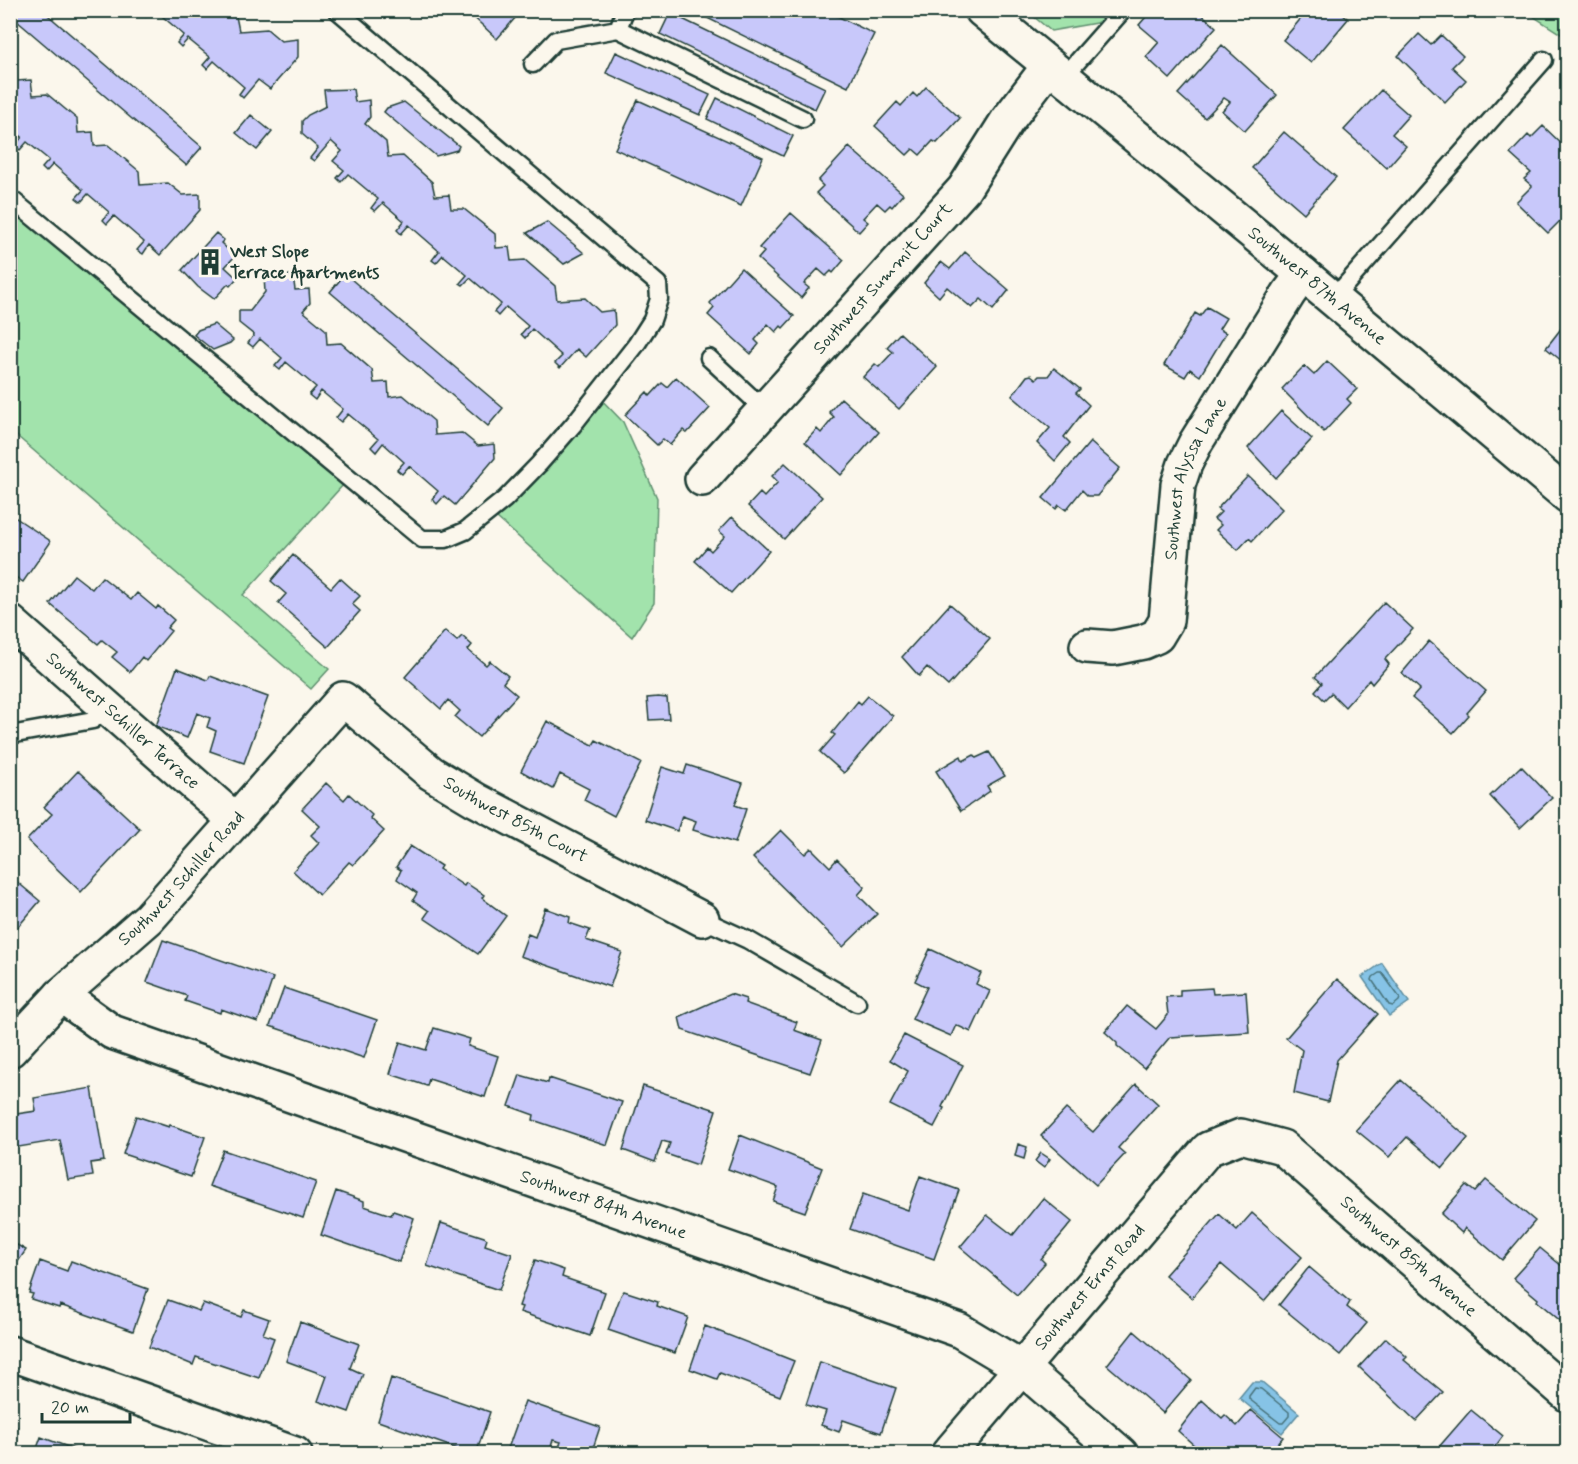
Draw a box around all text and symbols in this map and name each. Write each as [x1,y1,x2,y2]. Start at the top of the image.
street label: Southwest Summit Court [808,197,958,360]
street label: Southwest 87th Avenue [1243,221,1391,351]
place label: West Slope Terrace Apartments [229,240,379,286]
building icon: West Slope Terrace Apartments [195,247,225,277]
street label: Southwest Alyssa Lane [1159,392,1233,561]
street label: Southwest Schiller Terrace [41,647,205,795]
street label: Southwest 85th Court [439,771,592,869]
street label: Southwest Schiller Road [113,806,250,951]
street label: Southwest 84th Avenue [517,1164,690,1245]
street label: Southwest 85th Avenue [1335,1191,1482,1323]
street label: Southwest Ernst Road [1029,1219,1151,1356]
scale bar [42,1386,130,1424]
text: 20 m [51,1396,89,1420]

